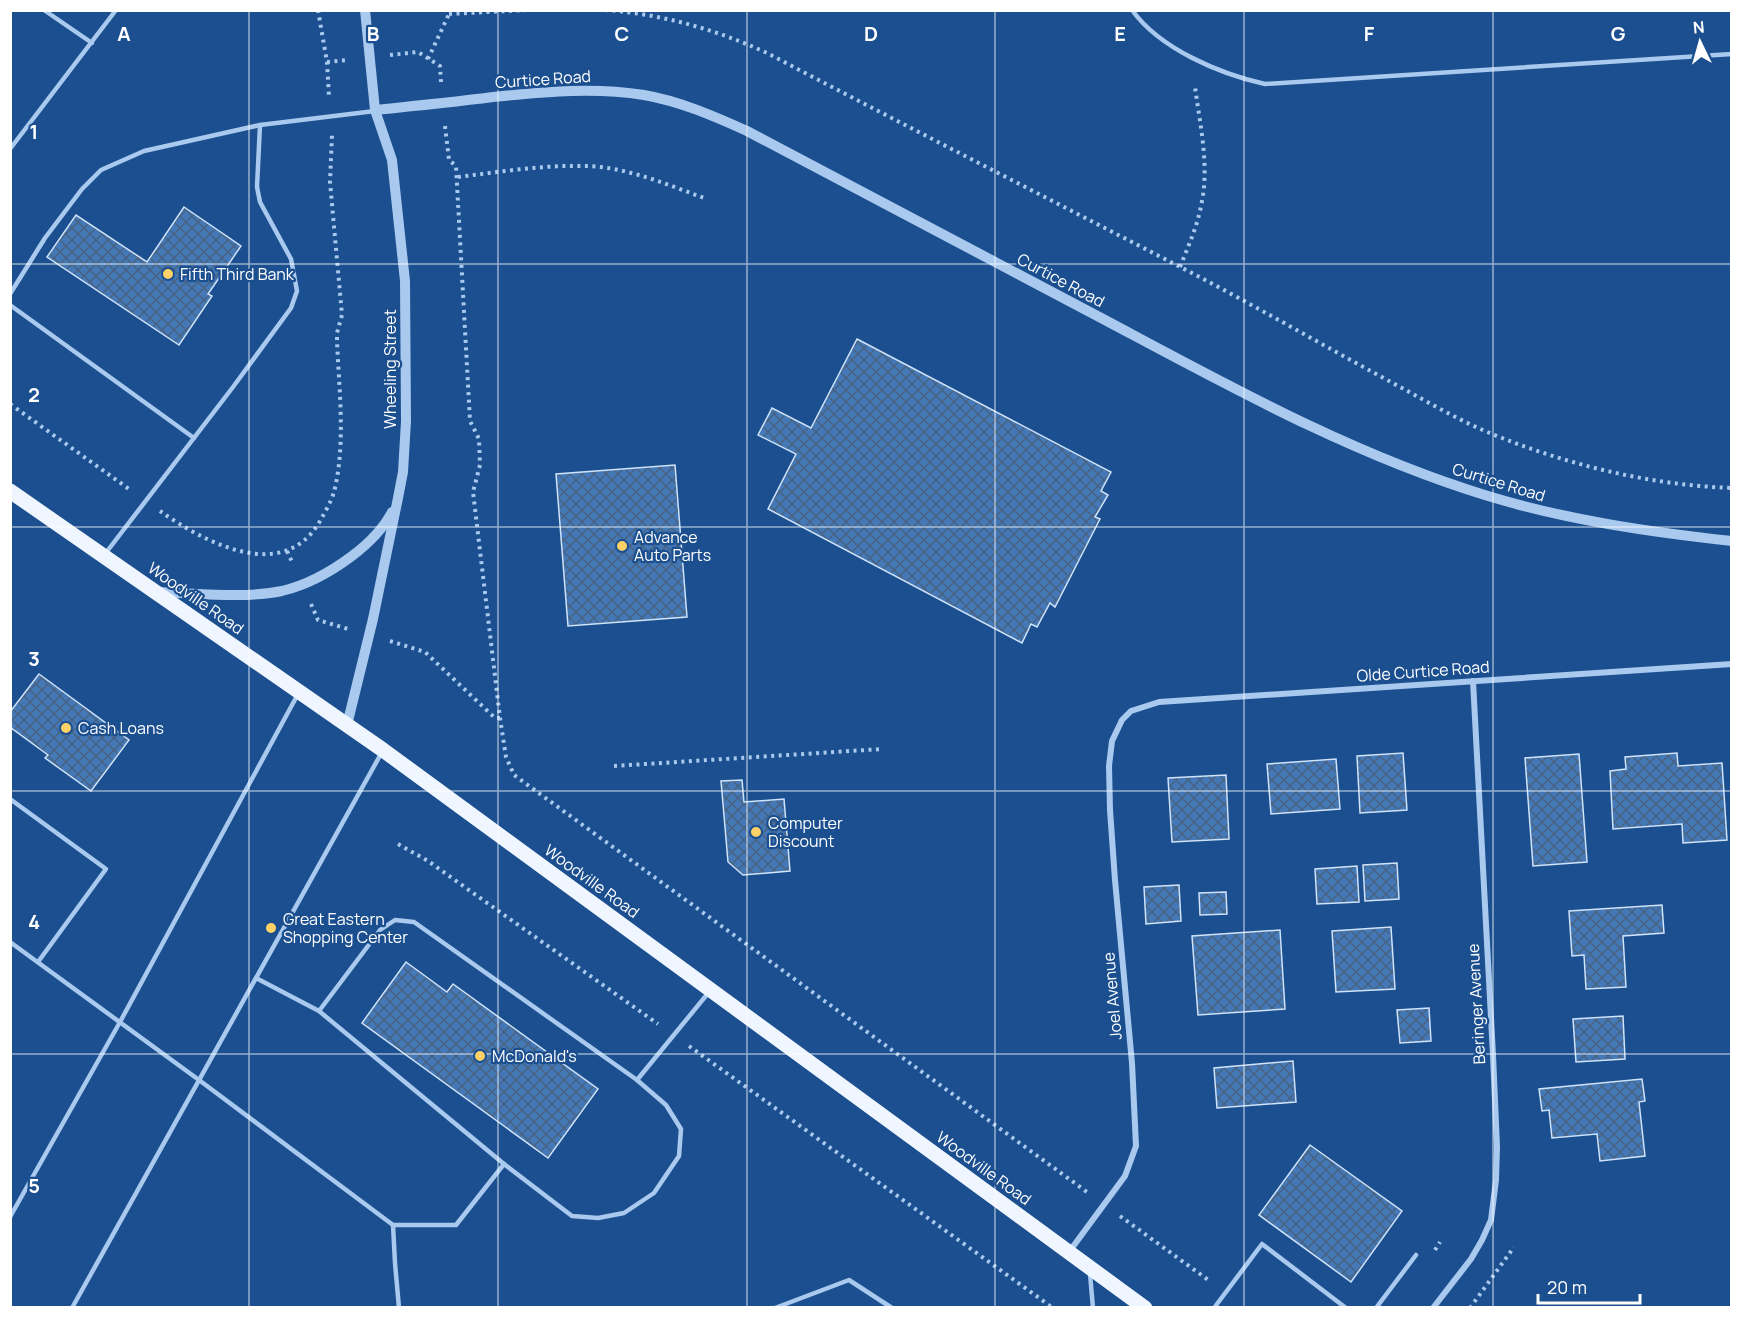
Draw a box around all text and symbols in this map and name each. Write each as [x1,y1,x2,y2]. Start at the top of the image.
north arrow [1670,12,1730,72]
text: N [1692,16,1705,39]
text: A [117,20,131,47]
text: B [367,20,380,47]
text: C [615,20,629,47]
text: D [864,20,878,47]
text: E [1114,20,1126,47]
text: F [1364,20,1375,47]
text: G [1611,20,1626,47]
street label: Curtice Road [494,65,592,93]
text: 1 [30,118,38,145]
street label: Curtice Road [1013,248,1109,312]
place label: Fifth Third Bank [180,263,295,285]
marker: Fifth Third Bank [161,267,175,281]
street label: Wheeling Street [379,309,401,429]
text: 2 [28,381,40,408]
street label: Curtice Road [1450,457,1548,507]
place label: Advance Auto Parts [634,526,711,566]
marker: Advance Auto Parts [615,539,629,553]
street label: Woodville Road [144,557,248,639]
text: 3 [28,645,40,672]
street label: Olde Curtice Road [1356,655,1490,687]
place label: Cash Loans [78,717,164,739]
marker: Cash Loans [59,721,73,735]
place label: Computer Discount [768,812,843,852]
marker: Computer Discount [749,825,763,839]
street label: Woodville Road [540,839,644,923]
text: 4 [28,908,40,935]
place label: Great Eastern Shopping Center [283,908,408,948]
marker: Great Eastern Shopping Center [264,921,278,935]
street label: Beringer Avenue [1462,943,1490,1065]
street label: Joel Avenue [1097,951,1127,1041]
place label: McDonald's [492,1045,577,1067]
marker: McDonald's [473,1049,487,1063]
street label: Woodville Road [932,1126,1036,1210]
text: 5 [28,1172,40,1199]
scale bar [1538,1267,1640,1305]
text: 20 m [1547,1275,1587,1299]

